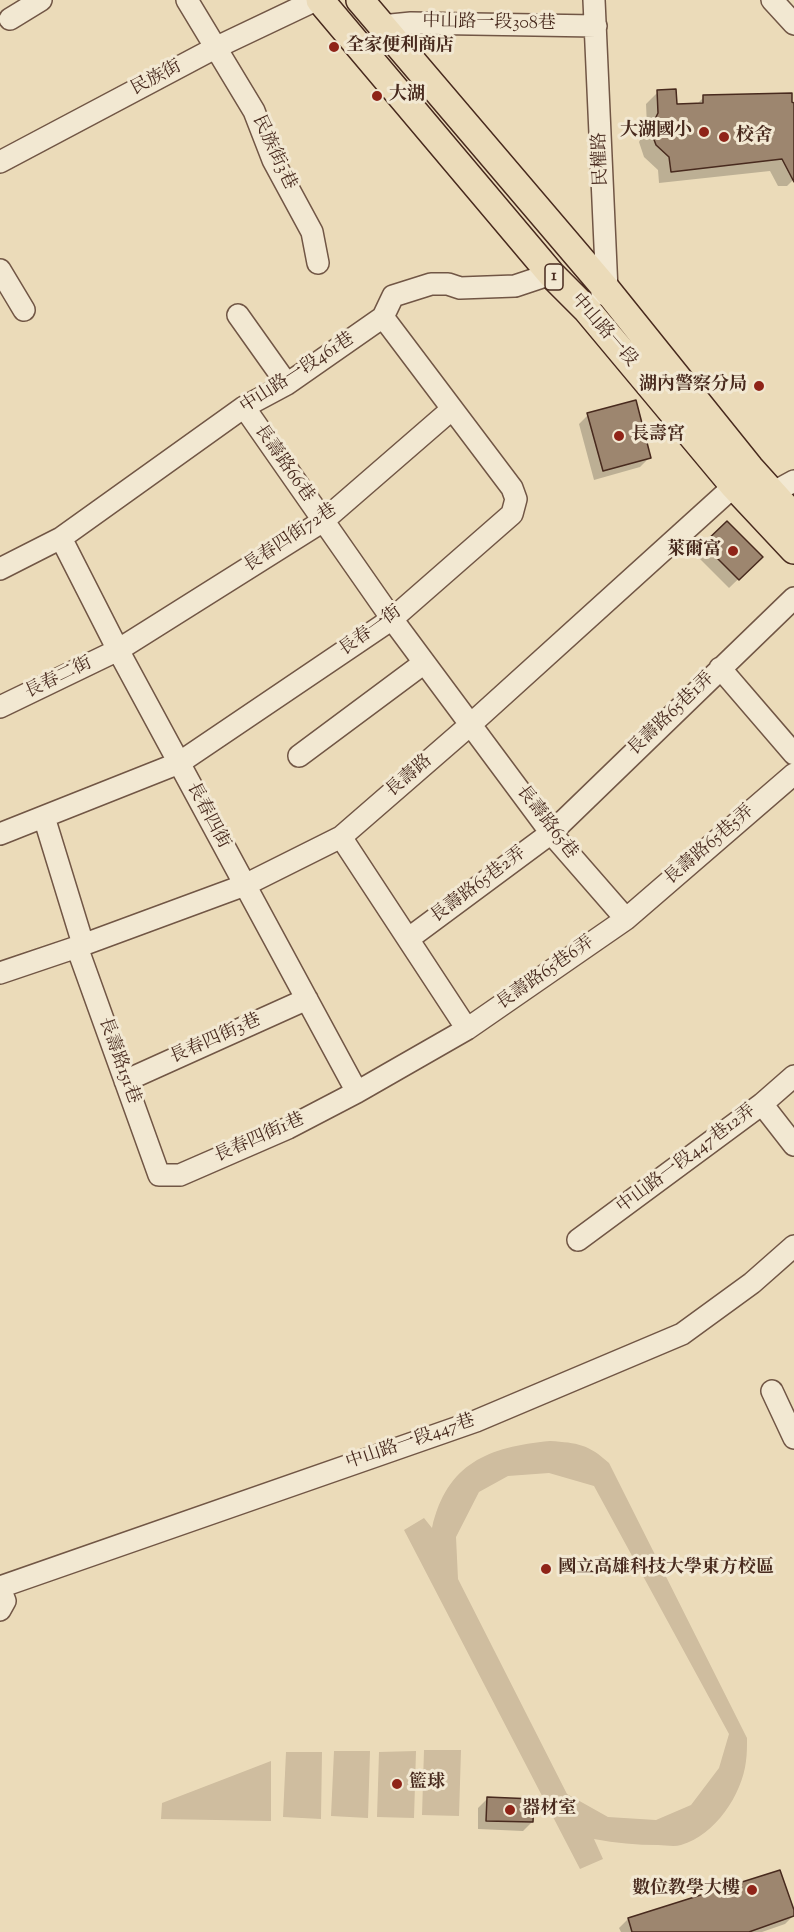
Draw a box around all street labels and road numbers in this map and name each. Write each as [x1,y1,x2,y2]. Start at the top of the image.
street label: 中山路一段308巷 [422,12,556,36]
street label: 民族街 [128,57,186,101]
street label: 民族街3巷 [246,113,300,193]
street label: 民權路 [590,132,614,186]
road number: 1 [545,264,563,290]
street label: 中山路一段 [565,290,641,372]
street label: 中山路一段461巷 [237,329,359,419]
street label: 長壽路66巷 [248,421,318,507]
street label: 長春四街72巷 [240,500,342,578]
street label: 長春一街 [336,602,406,662]
street label: 長春二街 [22,654,96,704]
street label: 長壽路65巷1弄 [624,669,720,761]
street label: 長壽路 [383,751,437,803]
street label: 長春四街 [181,779,233,853]
street label: 長壽路65巷 [511,782,581,864]
street label: 長壽路65巷5弄 [661,801,759,891]
street label: 長壽路65巷2弄 [427,843,531,929]
street label: 長壽路65巷6弄 [493,932,599,1016]
street label: 長春四街3巷 [167,1010,265,1070]
street label: 長壽路151巷 [92,1015,144,1107]
street label: 中山路一段447巷12弄 [614,1101,760,1219]
street label: 長春四街1巷 [212,1110,308,1168]
street label: 中山路一段447巷 [344,1411,478,1475]

